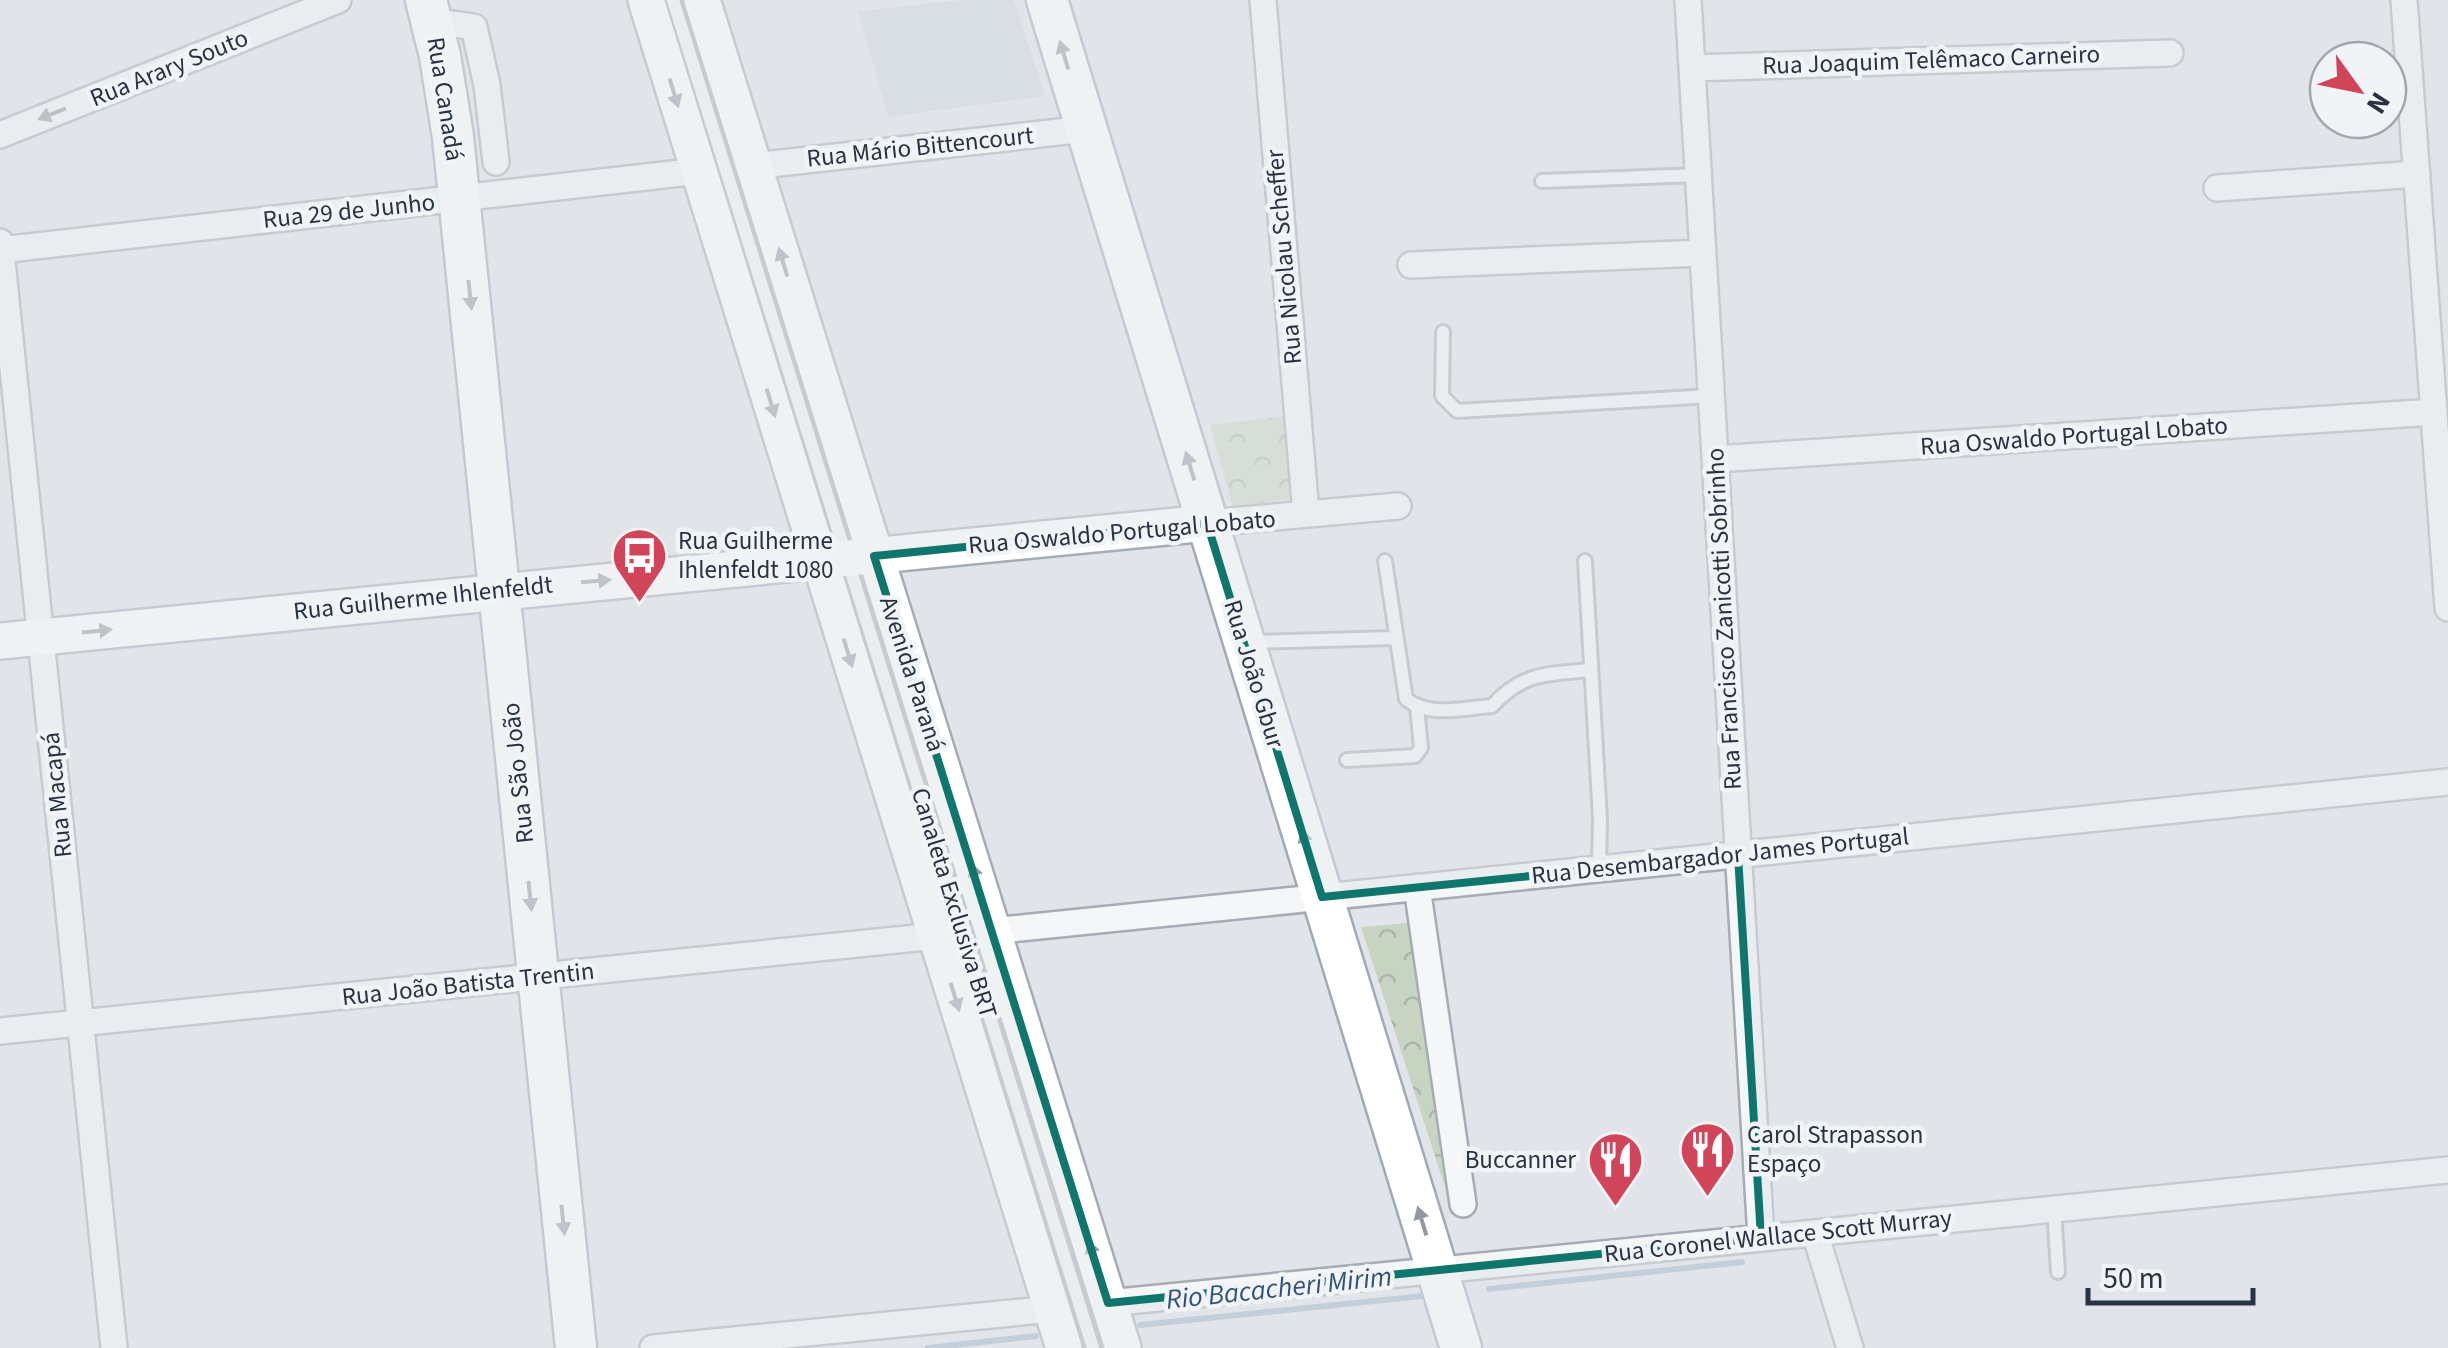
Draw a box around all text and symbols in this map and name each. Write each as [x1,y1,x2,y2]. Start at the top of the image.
street label: Rua Arary Souto [84,20,254,116]
street label: Rua Canadá [417,34,473,164]
street label: Rua Joaquim Telêmaco Carneiro [1761,36,2101,84]
one-way arrow [1056,39,1071,70]
north arrow [2308,40,2408,140]
one-way arrow [668,78,683,108]
text: N [2356,84,2400,122]
one-way arrow [37,107,67,123]
street label: Rua Mário Bittencourt [805,117,1036,177]
street label: Rua Nicolau Scheffer [1257,148,1311,366]
street label: Rua 29 de Junho [261,184,437,238]
one-way arrow [775,246,790,277]
one-way arrow [462,280,478,312]
one-way arrow [764,389,779,419]
street label: Rua Oswaldo Portugal Lobato [1919,407,2229,465]
street label: Rua Francisco Zanicotti Sobrinho [1697,447,1751,791]
one-way arrow [1182,450,1197,481]
street label: Rua Oswaldo Portugal Lobato [967,501,1277,563]
place label: Rua Guilherme Ihlenfeldt 1080 [678,523,833,588]
bus stop icon: Rua Guilherme Ihlenfeldt 1080 [609,525,669,604]
street label: Rua Guilherme Ihlenfeldt [292,566,555,630]
one-way arrow [581,573,613,589]
street label: Avenida Paraná [870,592,954,756]
street label: Rua João Gbur [1214,595,1294,753]
one-way arrow [82,623,113,639]
one-way arrow [842,639,857,669]
street label: Rua São João [493,701,543,845]
street label: Rua Macapá [33,730,81,860]
street label: Canaleta Exclusiva BRT [902,783,1006,1023]
street label: Rua Desembargador James Portugal [1529,818,1911,894]
one-way arrow [1298,828,1313,858]
one-way arrow [968,862,983,893]
one-way arrow [522,881,538,913]
street label: Rua João Batista Trentin [340,953,596,1015]
one-way arrow [948,982,963,1013]
place label: Carol Strapasson Espaço [1747,1117,1923,1182]
restaurant icon: Carol Strapasson Espaço [1678,1119,1738,1198]
restaurant icon: Buccanner [1585,1130,1645,1209]
place label: Buccanner [1465,1142,1576,1178]
street label: Rua Coronel Wallace Scott Murray [1602,1200,1954,1272]
one-way arrow [555,1204,571,1236]
one-way arrow [1414,1206,1429,1236]
one-way arrow [1085,1240,1100,1270]
scale bar [2088,1243,2253,1305]
water label: Rio Bacacheri Mirim [1164,1256,1394,1320]
text: 50 m [2103,1257,2164,1300]

